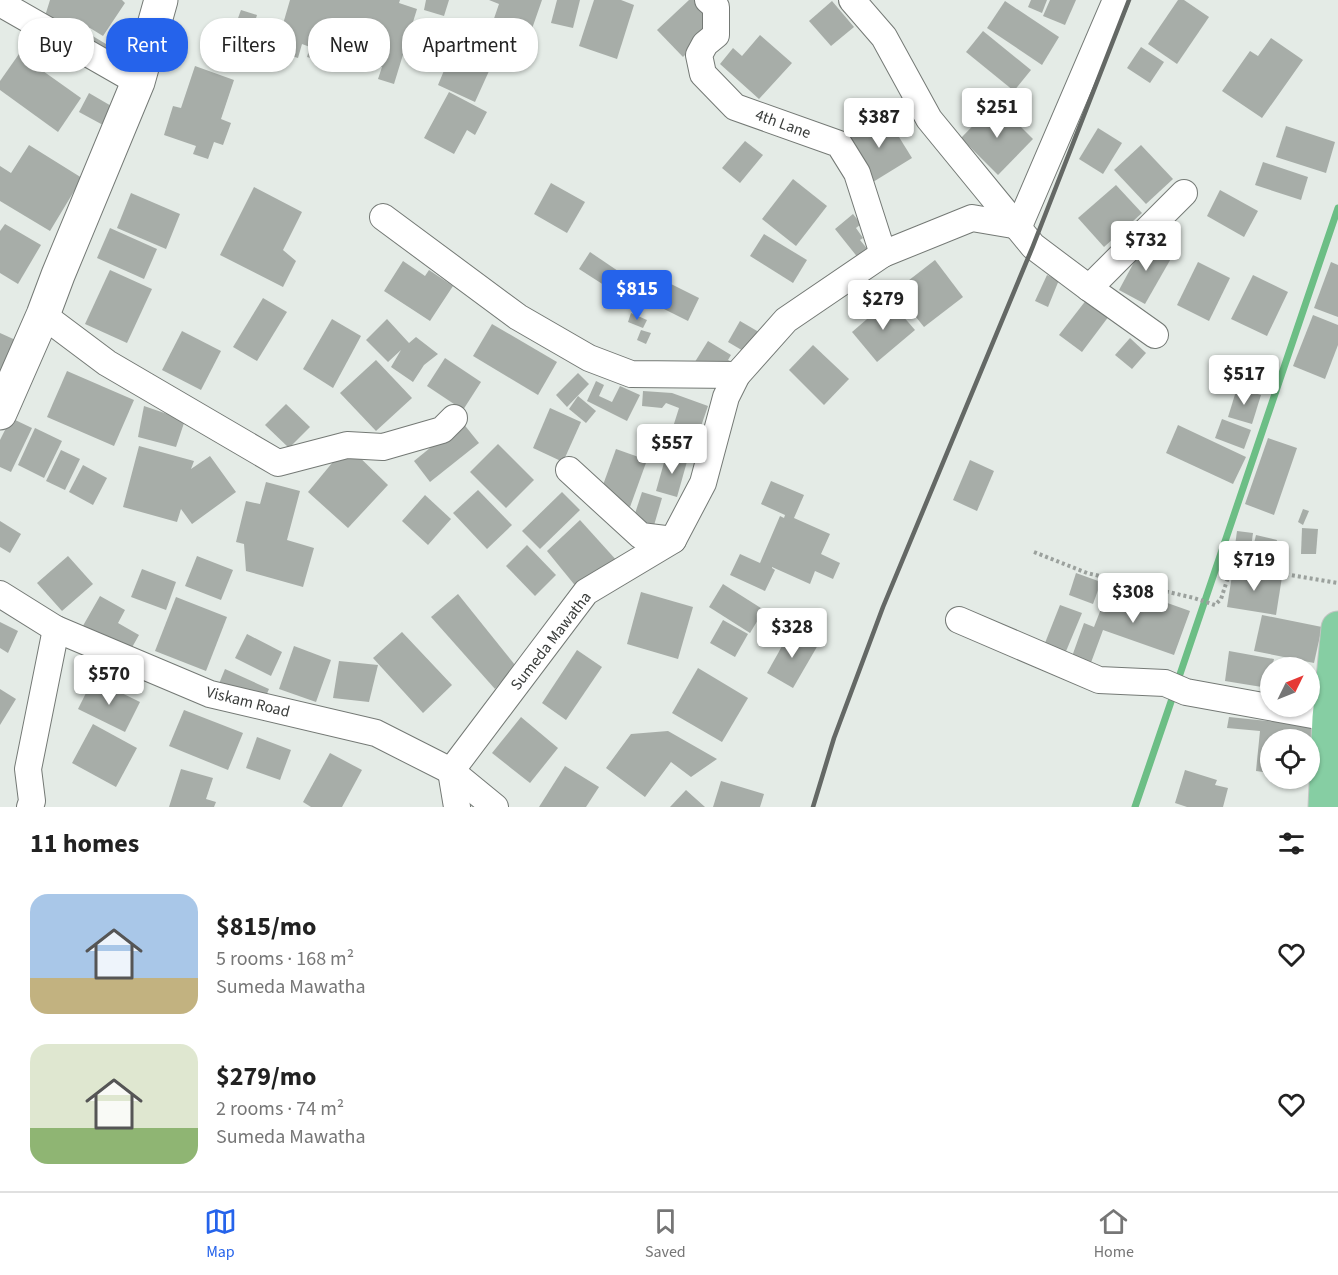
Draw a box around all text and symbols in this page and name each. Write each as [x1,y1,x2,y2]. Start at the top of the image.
chip: Buy [18,18,94,72]
chip: Rent [106,18,188,72]
chip: Filters [200,18,296,72]
chip: New [308,18,390,72]
chip: Apartment [402,18,538,72]
pin: $251 [961,88,1033,139]
text: $251 [976,93,1018,121]
pin: $387 [843,98,915,149]
text: $387 [858,103,900,131]
street label: 4th Lane [752,104,814,144]
pin: $732 [1110,221,1182,272]
text: $732 [1125,226,1167,254]
pin: $815 [601,270,673,321]
text: $815 [616,275,658,303]
pin: $279 [847,280,919,331]
text: $279 [862,285,904,313]
pin: $517 [1208,355,1280,406]
text: $517 [1223,360,1265,388]
pin: $557 [636,424,708,475]
text: $557 [651,429,693,457]
pin: $719 [1218,541,1290,592]
text: $719 [1233,546,1275,574]
pin: $308 [1097,573,1169,624]
text: $308 [1112,578,1154,606]
street label: Sumeda Mawatha [505,587,597,695]
pin: $328 [756,608,828,659]
text: $328 [771,613,813,641]
pin: $570 [73,655,145,706]
north arrow [1260,657,1320,717]
map controls [1260,657,1320,789]
text: $570 [88,660,130,688]
street label: Viskam Road [204,681,292,723]
button: locate [1260,729,1320,789]
text: 11 homes [30,825,139,862]
icon: filters [1275,827,1308,860]
text: $815/mo [216,908,316,945]
icon: home [78,918,150,990]
icon: heart [1275,938,1308,971]
text: 5 rooms · 168 m² [216,945,354,973]
text: Sumeda Mawatha [216,973,366,1001]
text: $279/mo [216,1058,316,1095]
icon: home [78,1068,150,1140]
icon: heart [1275,1088,1308,1121]
text: 2 rooms · 74 m² [216,1095,344,1123]
text: Sumeda Mawatha [216,1123,366,1151]
tab: Map [204,1205,237,1263]
tab: Saved [645,1205,686,1263]
tab: Home [1094,1205,1134,1263]

